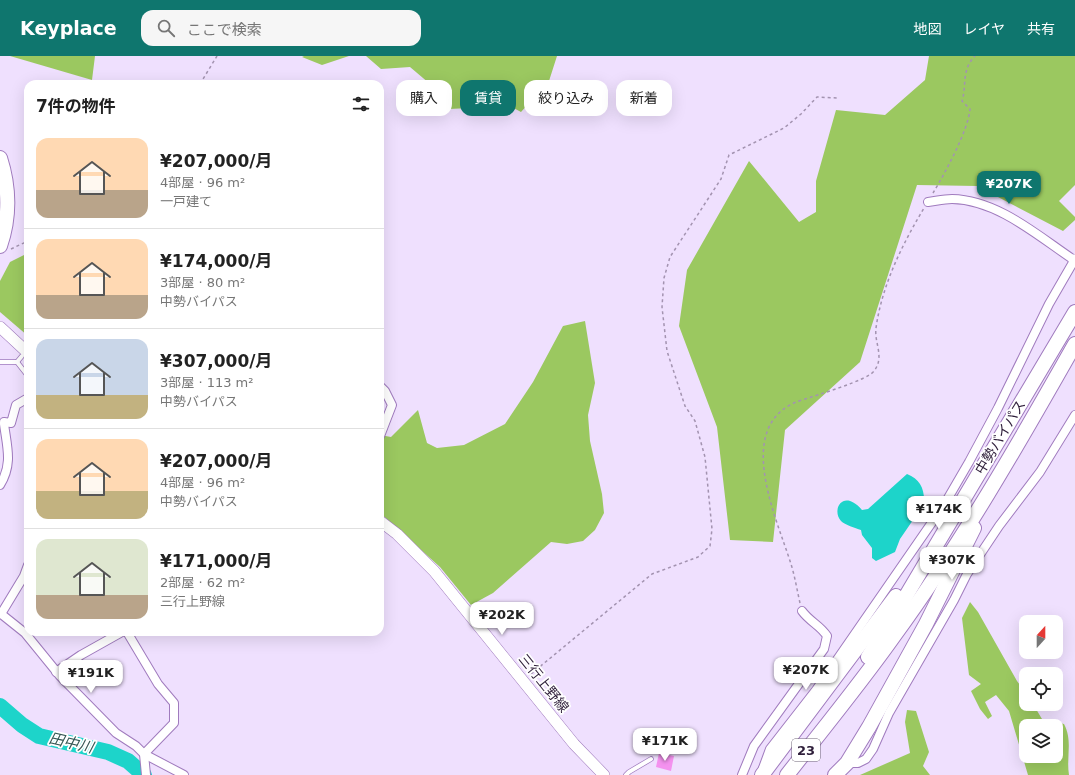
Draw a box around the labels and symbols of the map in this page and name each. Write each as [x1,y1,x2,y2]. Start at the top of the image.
pin: ¥207K [981,171,1037,205]
street label: 中勢バイパス [972,397,1028,477]
pin: ¥174K [911,496,967,530]
pin: ¥307K [924,547,980,581]
pin: ¥202K [474,602,530,636]
north arrow [1019,615,1063,659]
street label: 三行上野線 [516,651,572,715]
pin: ¥207K [778,657,834,691]
pin: ¥191K [63,660,119,694]
pin: ¥171K [637,728,693,762]
water label: 田中川 [47,729,97,757]
road number: 23 [792,739,820,761]

